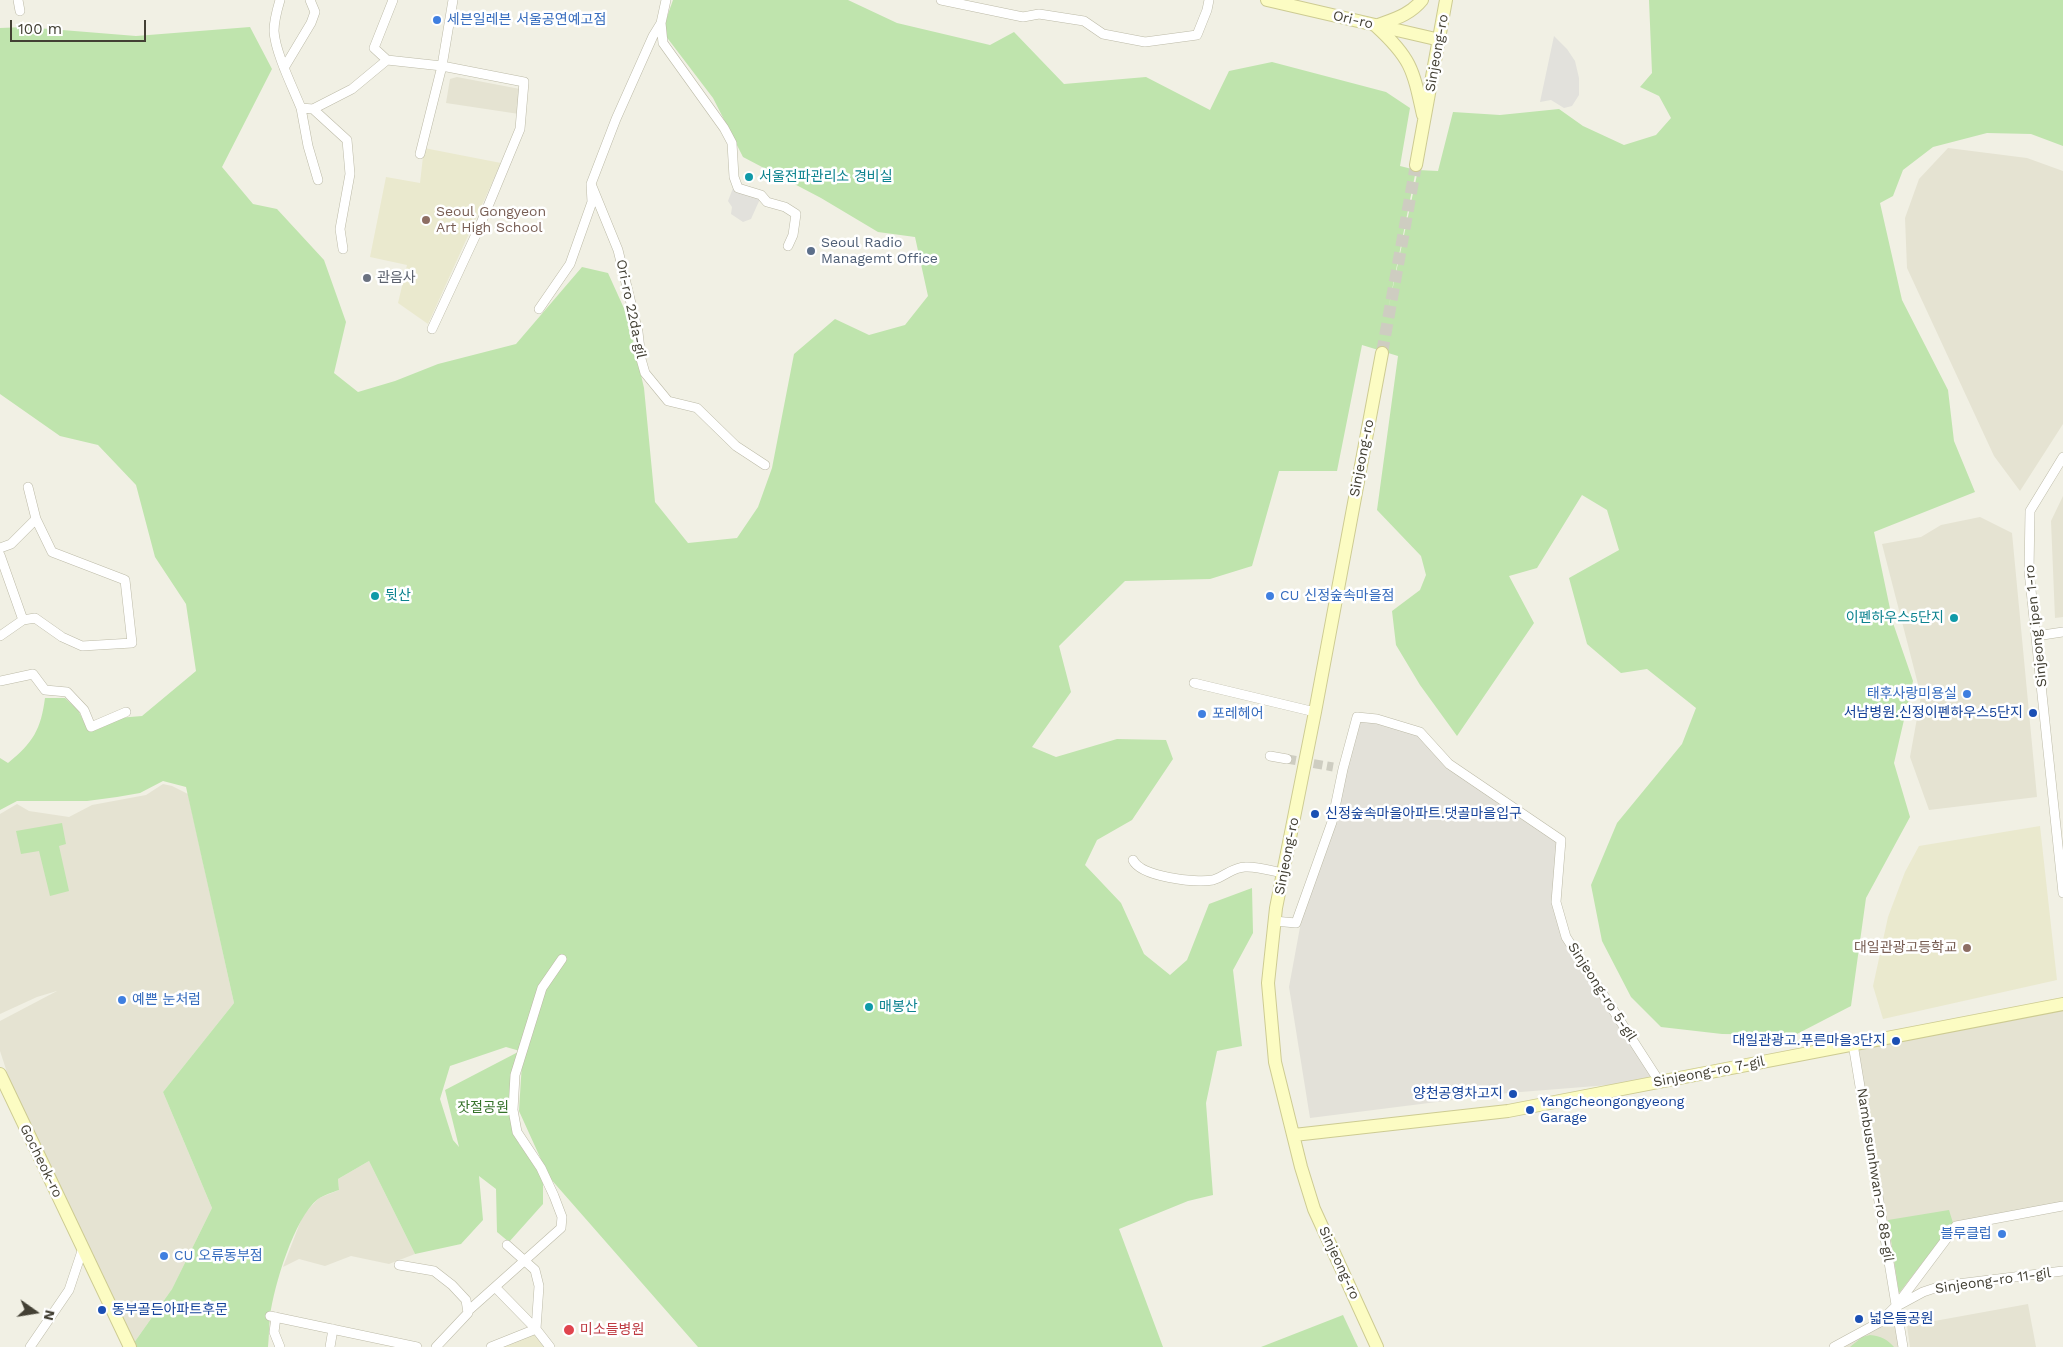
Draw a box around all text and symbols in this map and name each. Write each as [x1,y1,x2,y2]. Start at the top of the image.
street label: Ori-ro [1331,7,1375,33]
scale bar [12,10,149,42]
place label: 세븐일레븐 서울공연예고점 [447,12,606,28]
street label: Sinjeong-ro [1422,13,1452,93]
marker: 세븐일레븐 서울공연예고점 [431,14,443,26]
text: 100 m [18,20,62,38]
place label: 서울전파관리소 경비실 [759,169,893,185]
marker: 서울전파관리소 경비실 [743,171,755,183]
place label: Seoul Gongyeon Art High School [436,204,546,236]
marker: Seoul Gongyeon Art High School [420,214,432,226]
place label: Seoul Radio Managemt Office [821,235,938,268]
marker: Seoul Radio Managemt Office [805,245,817,257]
street label: Ori-ro 22da-gil [612,258,650,360]
place label: 관음사 [377,270,416,286]
marker: 관음사 [361,272,373,284]
street label: Sinjeong-ro [1346,418,1378,498]
street label: Sinjeong ipen 1-ro [2021,564,2051,688]
place label: 뒷산 [385,588,411,604]
place label: CU 신정숲속마을점 [1280,588,1394,604]
marker: 뒷산 [369,590,381,602]
marker: CU 신정숲속마을점 [1264,590,1276,602]
place label: 이펜하우스5단지 [1846,610,1944,626]
marker: 이펜하우스5단지 [1948,612,1960,624]
place label: 태후사랑미용실 [1867,686,1957,702]
marker: 태후사랑미용실 [1961,688,1973,700]
place label: 서남병원.신정이펜하우스5단지 [1844,705,2023,721]
place label: 포레헤어 [1212,706,1264,722]
marker: 서남병원.신정이펜하우스5단지 [2027,707,2039,719]
marker: 포레헤어 [1196,708,1208,720]
place label: 신정숲속마을아파트.댓골마을입구 [1325,806,1522,822]
marker: 신정숲속마을아파트.댓골마을입구 [1309,808,1321,820]
street label: Sinjeong-ro [1271,816,1303,896]
street label: Sinjeong-ro 5-gil [1564,940,1640,1044]
place label: 대일관광고등학교 [1854,940,1957,956]
marker: 대일관광고등학교 [1961,942,1973,954]
place label: 예쁜 눈처럼 [132,992,201,1008]
marker: 예쁜 눈처럼 [116,994,128,1006]
place label: 매봉산 [879,999,918,1015]
marker: 매봉산 [863,1001,875,1013]
place label: 대일관광고.푸른마을3단지 [1732,1033,1886,1049]
marker: 대일관광고.푸른마을3단지 [1890,1035,1902,1047]
street label: Sinjeong-ro 7-gil [1652,1053,1766,1091]
place label: 양천공영차고지 [1413,1086,1503,1102]
street label: Nambusunhwan-ro 88-gil [1853,1087,1897,1263]
marker: 양천공영차고지 [1507,1088,1519,1100]
place label: Yangcheongongyeong Garage [1540,1094,1684,1126]
park label: 잣절공원 [457,1100,509,1116]
marker: Yangcheongongyeong Garage [1524,1104,1536,1116]
street label: Gocheok-ro [16,1121,66,1201]
street label: Sinjeong-ro [1315,1224,1363,1302]
place label: 블루클럽 [1940,1226,1992,1242]
marker: 블루클럽 [1996,1228,2008,1240]
place label: CU 오류동부점 [174,1248,263,1264]
marker: CU 오류동부점 [158,1250,170,1262]
street label: Sinjeong-ro 11-gil [1934,1265,2052,1297]
north arrow [10,1287,60,1337]
place label: 동부골든아파트후문 [112,1302,228,1318]
marker: 동부골든아파트후문 [96,1304,108,1316]
text: N [41,1309,59,1322]
place label: 넓은들공원 [1869,1311,1933,1327]
marker: 넓은들공원 [1853,1313,1865,1325]
place label: 미소들병원 [580,1322,644,1338]
marker: 미소들병원 [562,1323,576,1337]

